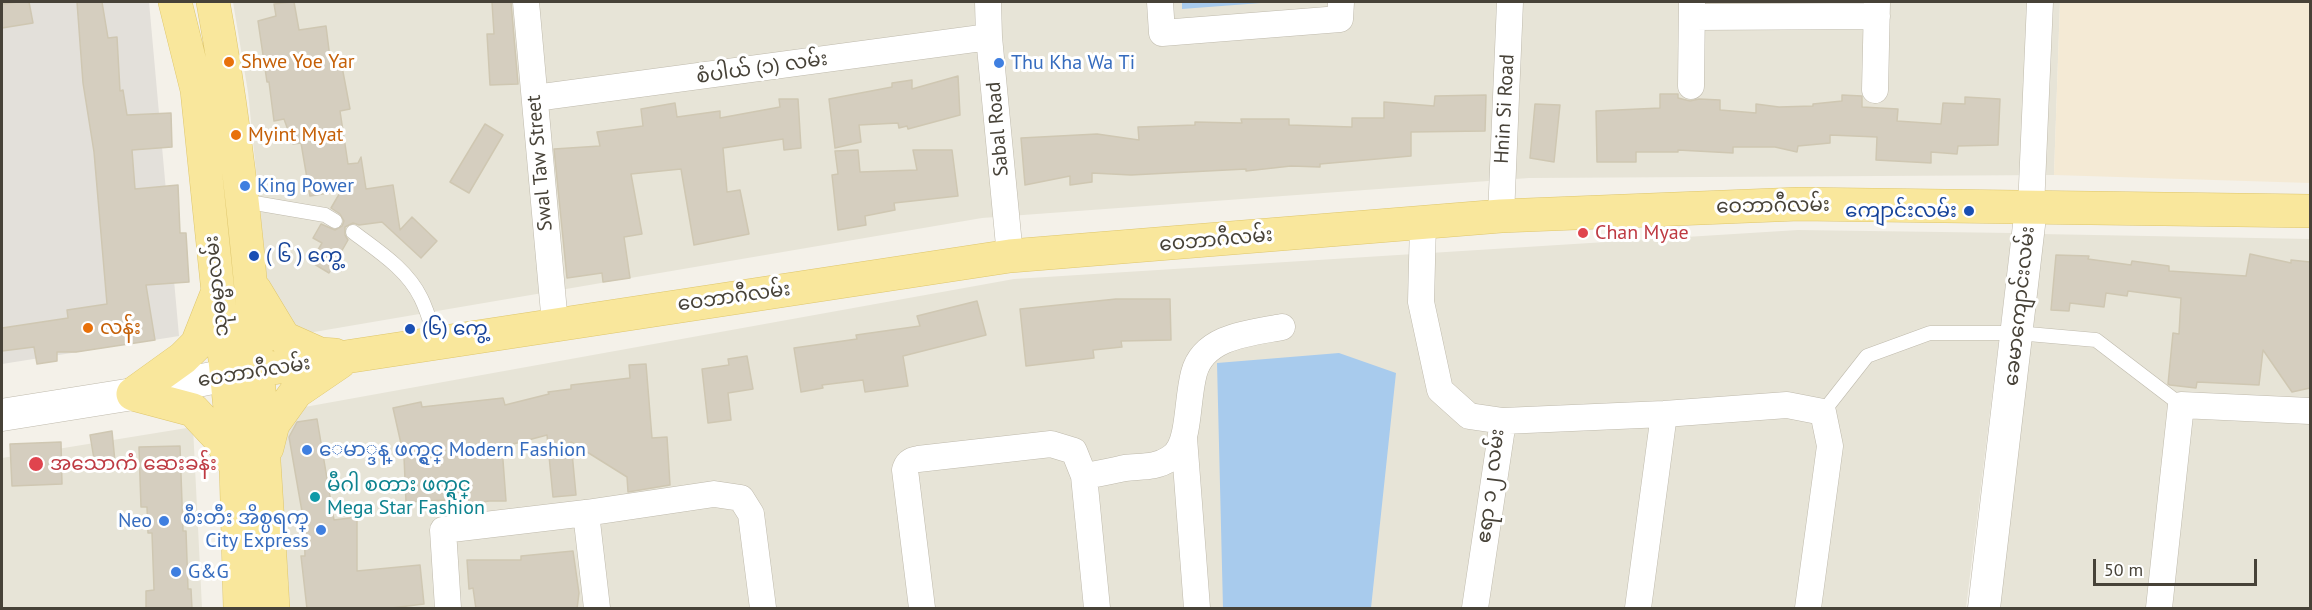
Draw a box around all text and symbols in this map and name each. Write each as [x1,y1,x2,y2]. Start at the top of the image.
street label: စံပါယ် (၁) လမ်း [695,47,829,89]
place label: Shwe Yoe Yar [241,50,355,74]
place label: Thu Kha Wa Ti [1011,51,1135,75]
street label: Hnin Si Road [1490,54,1520,164]
marker: Shwe Yoe Yar [222,55,236,69]
marker: Thu Kha Wa Ti [992,56,1006,70]
street label: Sabal Road [982,81,1014,177]
street label: Swal Taw Street [522,94,558,232]
place label: Myint Myat [248,123,343,147]
marker: Myint Myat [229,128,243,142]
place label: King Power [257,174,354,198]
marker: King Power [238,179,252,193]
street label: ဝေဘာဂီလမ်း [1716,193,1830,219]
place label: ကျောင်းလမ်း [1845,199,1957,223]
marker: ကျောင်းလမ်း [1962,204,1976,218]
place label: Chan Myae [1595,221,1689,245]
street label: ဝေဘာဂီလမ်း [1158,223,1274,257]
street label: ခေမာကျောင်းလမ်း [2000,225,2040,387]
marker: Chan Myae [1576,226,1590,240]
street label: သုဓမ္မာလမ်း [200,234,234,338]
place label: ( ၆ ) ကွေ့ [266,244,342,268]
marker: ( ၆ ) ကွေ့ [247,249,261,263]
street label: ဝေဘာဂီလမ်း [676,277,792,317]
place label: လန်း [100,316,141,340]
place label: (၆) ကွေ့ [422,317,488,341]
marker: လန်း [81,321,95,335]
marker: (၆) ကွေ့ [403,322,417,336]
street label: ဝေဘာဂီလမ်း [196,351,312,393]
street label: ဧရာ ၁၂ လမ်း [1472,427,1510,545]
place label: ေမာ္ဒန္ ဖက္ရွင္ Modern Fashion [319,438,586,462]
marker: ေမာ္ဒန္ ဖက္ရွင္ Modern Fashion [300,443,314,457]
place label: အသောကံ ဆေးခန်း [50,452,217,476]
marker: အသောကံ ဆေးခန်း [27,455,45,473]
place label: မီဂါ စတား ဖက္ရွင္ Mega Star Fashion [327,473,485,520]
marker: မီဂါ စတား ဖက္ရွင္ Mega Star Fashion [308,490,322,504]
place label: စီးတီး အိစ္ပရက္ City Express [183,506,309,553]
place label: Neo [118,509,152,533]
marker: Neo [157,514,171,528]
marker: စီးတီး အိစ္ပရက္ City Express [314,523,328,537]
scale bar [2096,547,2260,585]
text: 50 m [2104,558,2143,581]
place label: G&G [188,560,229,584]
marker: G&G [169,565,183,579]

